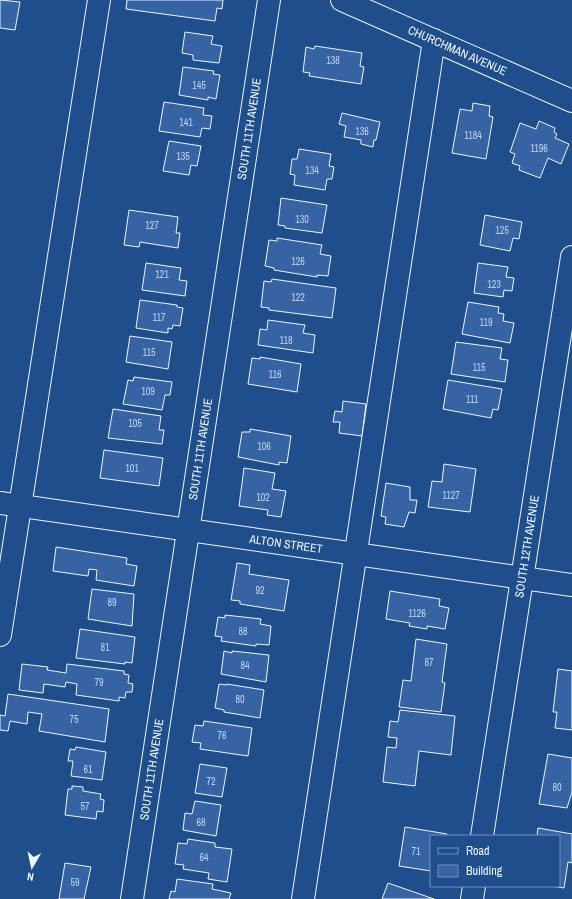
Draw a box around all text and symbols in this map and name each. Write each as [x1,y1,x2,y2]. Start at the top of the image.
street label: CHURCHMAN AVENUE [405,22,509,79]
house number: 138 [326,54,340,67]
street label: SOUTH 11TH AVENUE [234,77,265,181]
house number: 145 [192,79,206,92]
house number: 141 [179,116,193,129]
house number: 136 [355,125,369,138]
house number: 1184 [464,129,482,142]
house number: 1196 [530,142,548,155]
house number: 135 [176,150,190,163]
house number: 134 [305,164,319,177]
house number: 130 [295,213,309,226]
house number: 127 [145,219,159,232]
house number: 125 [495,224,509,237]
house number: 126 [291,255,305,268]
house number: 121 [155,268,169,281]
house number: 123 [487,278,501,291]
house number: 122 [291,291,305,304]
house number: 117 [152,311,166,324]
house number: 119 [479,316,493,329]
house number: 118 [279,334,293,347]
house number: 115 [142,346,156,359]
house number: 115 [472,361,486,374]
house number: 116 [268,368,282,381]
house number: 109 [141,385,155,398]
house number: 111 [466,393,479,406]
street label: SOUTH 11TH AVENUE [185,397,216,501]
house number: 105 [128,417,142,430]
house number: 106 [257,440,271,453]
house number: 101 [125,462,139,475]
house number: 1127 [442,489,460,502]
house number: 102 [256,491,270,504]
street label: SOUTH 12TH AVENUE [511,494,543,599]
street label: ALTON STREET [248,531,324,557]
house number: 92 [255,584,265,597]
house number: 89 [107,596,117,609]
house number: 1126 [408,607,426,620]
house number: 88 [238,625,248,638]
house number: 81 [100,641,110,654]
house number: 87 [424,656,434,669]
house number: 84 [240,659,250,672]
house number: 79 [94,676,104,689]
house number: 80 [235,693,245,706]
house number: 75 [69,713,79,726]
street label: SOUTH 11TH AVENUE [136,718,167,821]
house number: 76 [217,729,227,742]
house number: 61 [83,763,93,776]
house number: 72 [206,775,216,788]
house number: 80 [552,781,562,794]
house number: 57 [80,800,90,813]
house number: 68 [196,816,206,829]
legend [430,835,560,887]
text: Road [466,843,490,859]
house number: 71 [411,845,421,858]
north arrow [12,847,52,887]
house number: 64 [199,851,209,864]
text: Building [466,863,503,879]
text: N [26,869,35,884]
house number: 59 [70,876,80,889]

